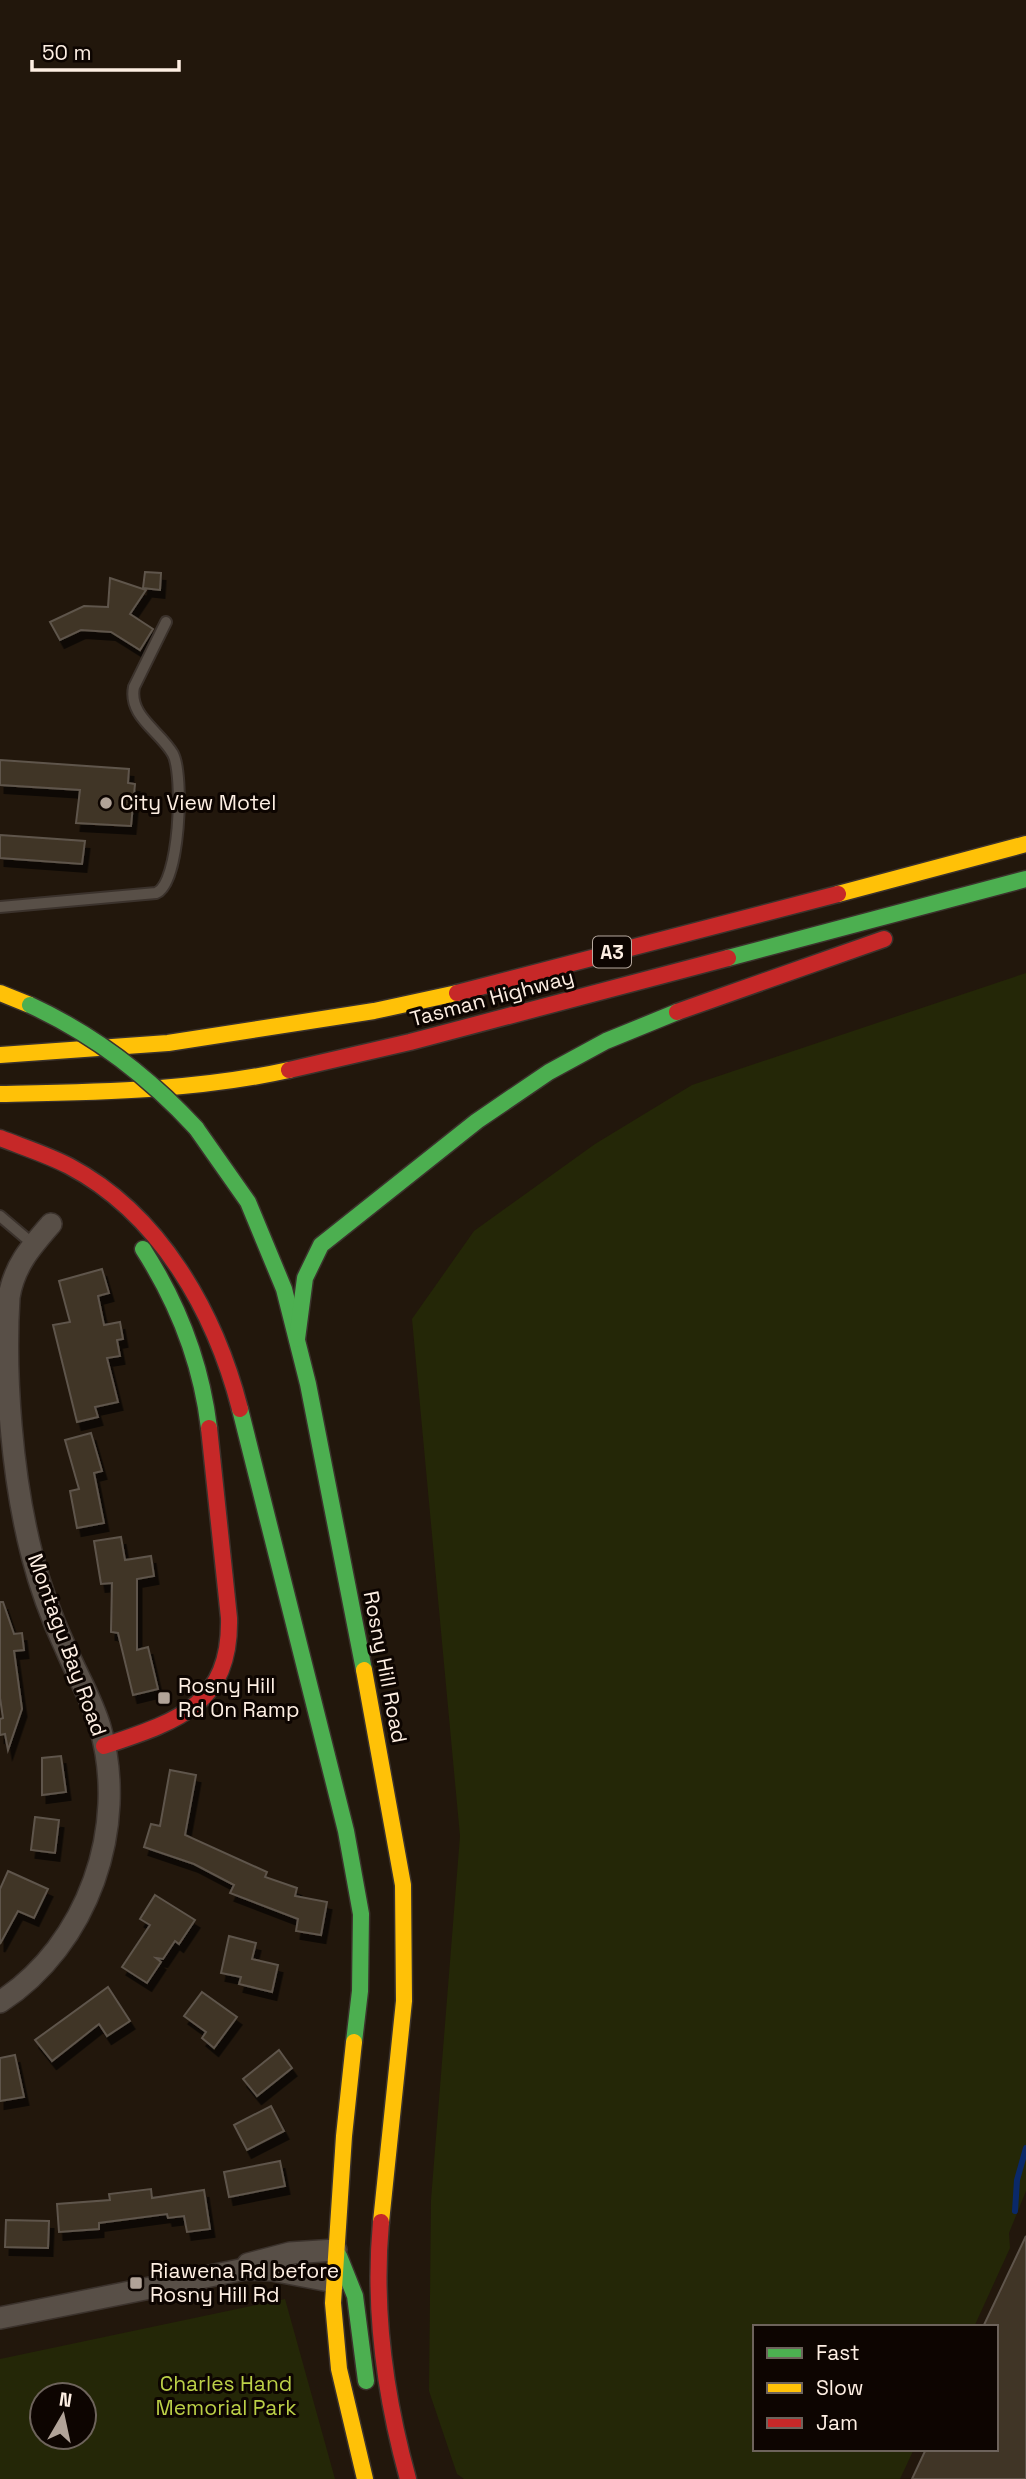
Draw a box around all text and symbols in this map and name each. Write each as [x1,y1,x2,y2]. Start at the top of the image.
scale bar [32,28,178,72]
text: 50 m [42,39,92,66]
place label: City View Motel [120,789,276,816]
marker: City View Motel [98,795,114,811]
road number: A3 [593,936,631,968]
street label: Tasman Highway [407,963,577,1032]
street label: Montagu Bay Road [22,1550,113,1740]
street label: Rosny Hill Road [358,1589,413,1745]
place label: Rosny Hill Rd On Ramp [178,1672,299,1723]
marker: Rosny Hill Rd On Ramp [156,1690,172,1706]
place label: Riawena Rd before Rosny Hill Rd [150,2257,339,2308]
marker: Riawena Rd before Rosny Hill Rd [128,2275,144,2291]
legend [753,2325,998,2451]
text: Fast [816,2339,860,2366]
park label: Charles Hand Memorial Park [156,2370,297,2421]
text: Slow [816,2374,864,2401]
north arrow [28,2381,98,2451]
text: N [57,2386,74,2413]
text: Jam [816,2409,858,2436]

